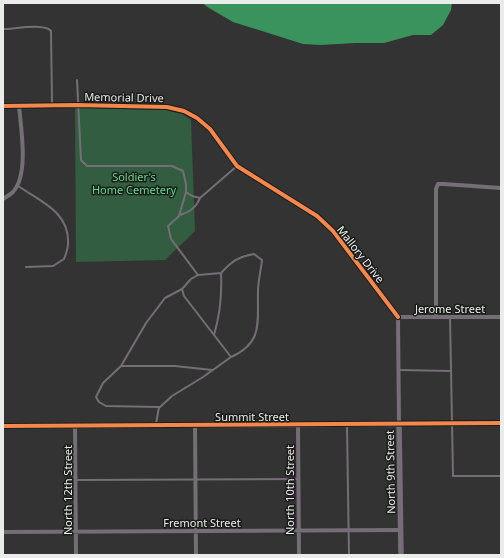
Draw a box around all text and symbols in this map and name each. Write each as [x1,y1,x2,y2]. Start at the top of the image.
street label: Memorial Drive [84,89,164,105]
park label: Soldier's Home Cemetery [92,169,176,197]
street label: Mallory Drive [334,222,388,286]
street label: Jerome Street [414,301,485,316]
street label: Summit Street [215,409,289,424]
street label: North 9th Street [382,430,398,514]
street label: North 12th Street [60,445,75,535]
street label: North 10th Street [282,445,297,535]
street label: Fremont Street [163,515,241,530]

